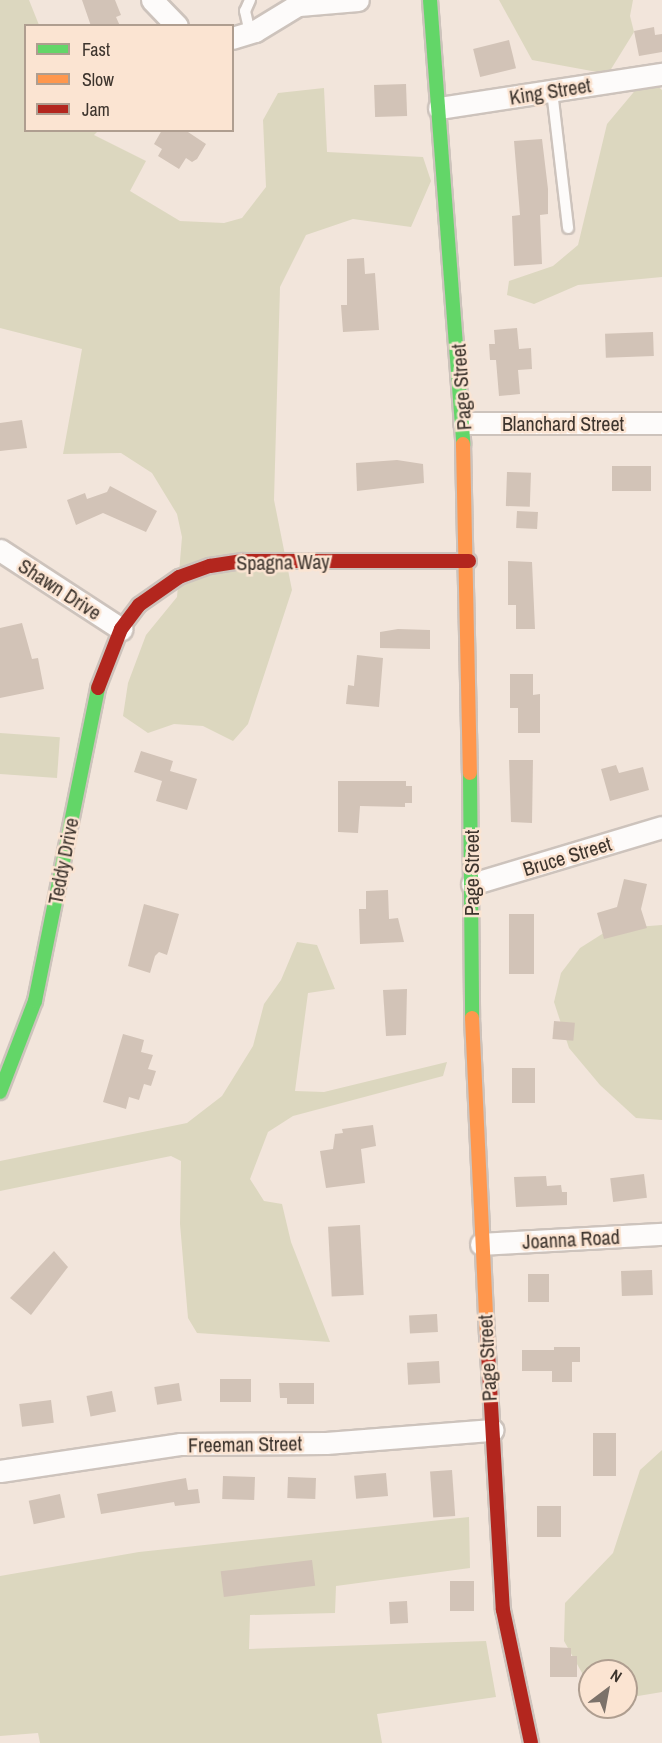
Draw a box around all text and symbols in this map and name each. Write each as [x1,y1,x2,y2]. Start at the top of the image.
legend [24,24,234,132]
text: Fast [82,37,110,62]
text: Slow [82,67,114,92]
street label: King Street [508,73,592,109]
text: Jam [82,97,110,122]
street label: Page Street [446,343,476,431]
street label: Blanchard Street [502,411,624,435]
street label: Spagna Way [236,549,330,575]
street label: Shawn Drive [14,553,106,625]
street label: Teddy Drive [43,816,83,906]
street label: Page Street [459,830,483,916]
street label: Bruce Street [520,831,614,881]
street label: Joanna Road [522,1224,620,1254]
street label: Page Street [473,1314,501,1402]
street label: Freeman Street [188,1431,302,1457]
north arrow [578,1659,638,1719]
text: N [607,1664,626,1687]

